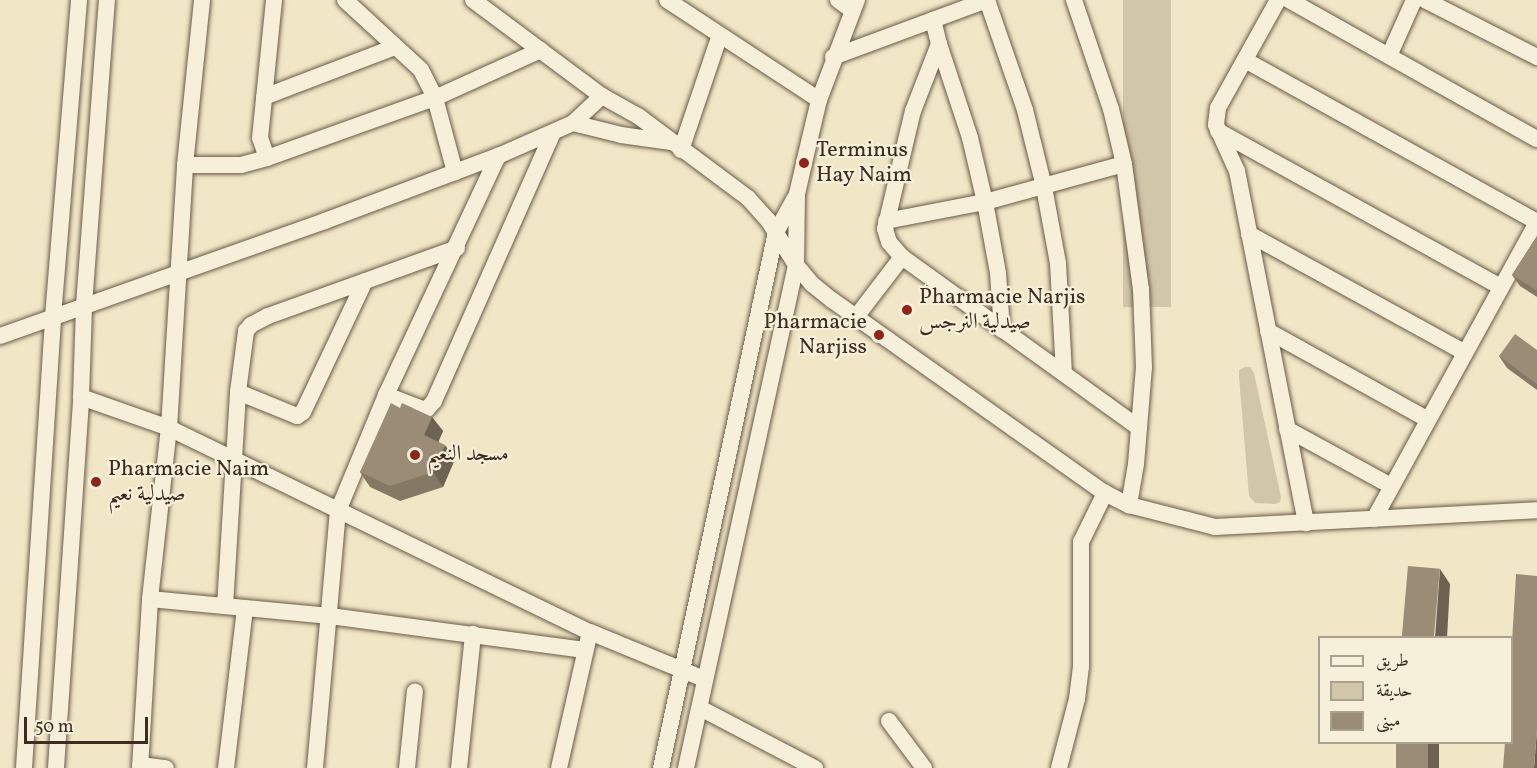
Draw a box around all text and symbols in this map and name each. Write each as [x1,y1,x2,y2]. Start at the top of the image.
place label: Terminus Hay Naim [816,137,913,188]
marker: Terminus Hay Naim [797,156,811,170]
place label: Pharmacie Narjis صيدلية النرجس [919,284,1086,336]
marker: Pharmacie Narjis صيدلية النرجس [900,303,914,317]
place label: Pharmacie Narjiss [764,309,867,360]
marker: Pharmacie Narjiss [872,328,886,342]
place label: مسجد النعيم [427,442,509,468]
marker: مسجد النعيم [408,448,422,462]
place label: Pharmacie Naim صيدلية نعيم [108,456,269,508]
marker: Pharmacie Naim صيدلية نعيم [89,475,103,489]
legend [1318,636,1513,744]
text: طريق [1376,649,1409,674]
text: حديقة [1376,679,1412,704]
scale bar [27,705,152,743]
text: مبنى [1376,709,1401,734]
text: 50 m [35,715,74,740]

